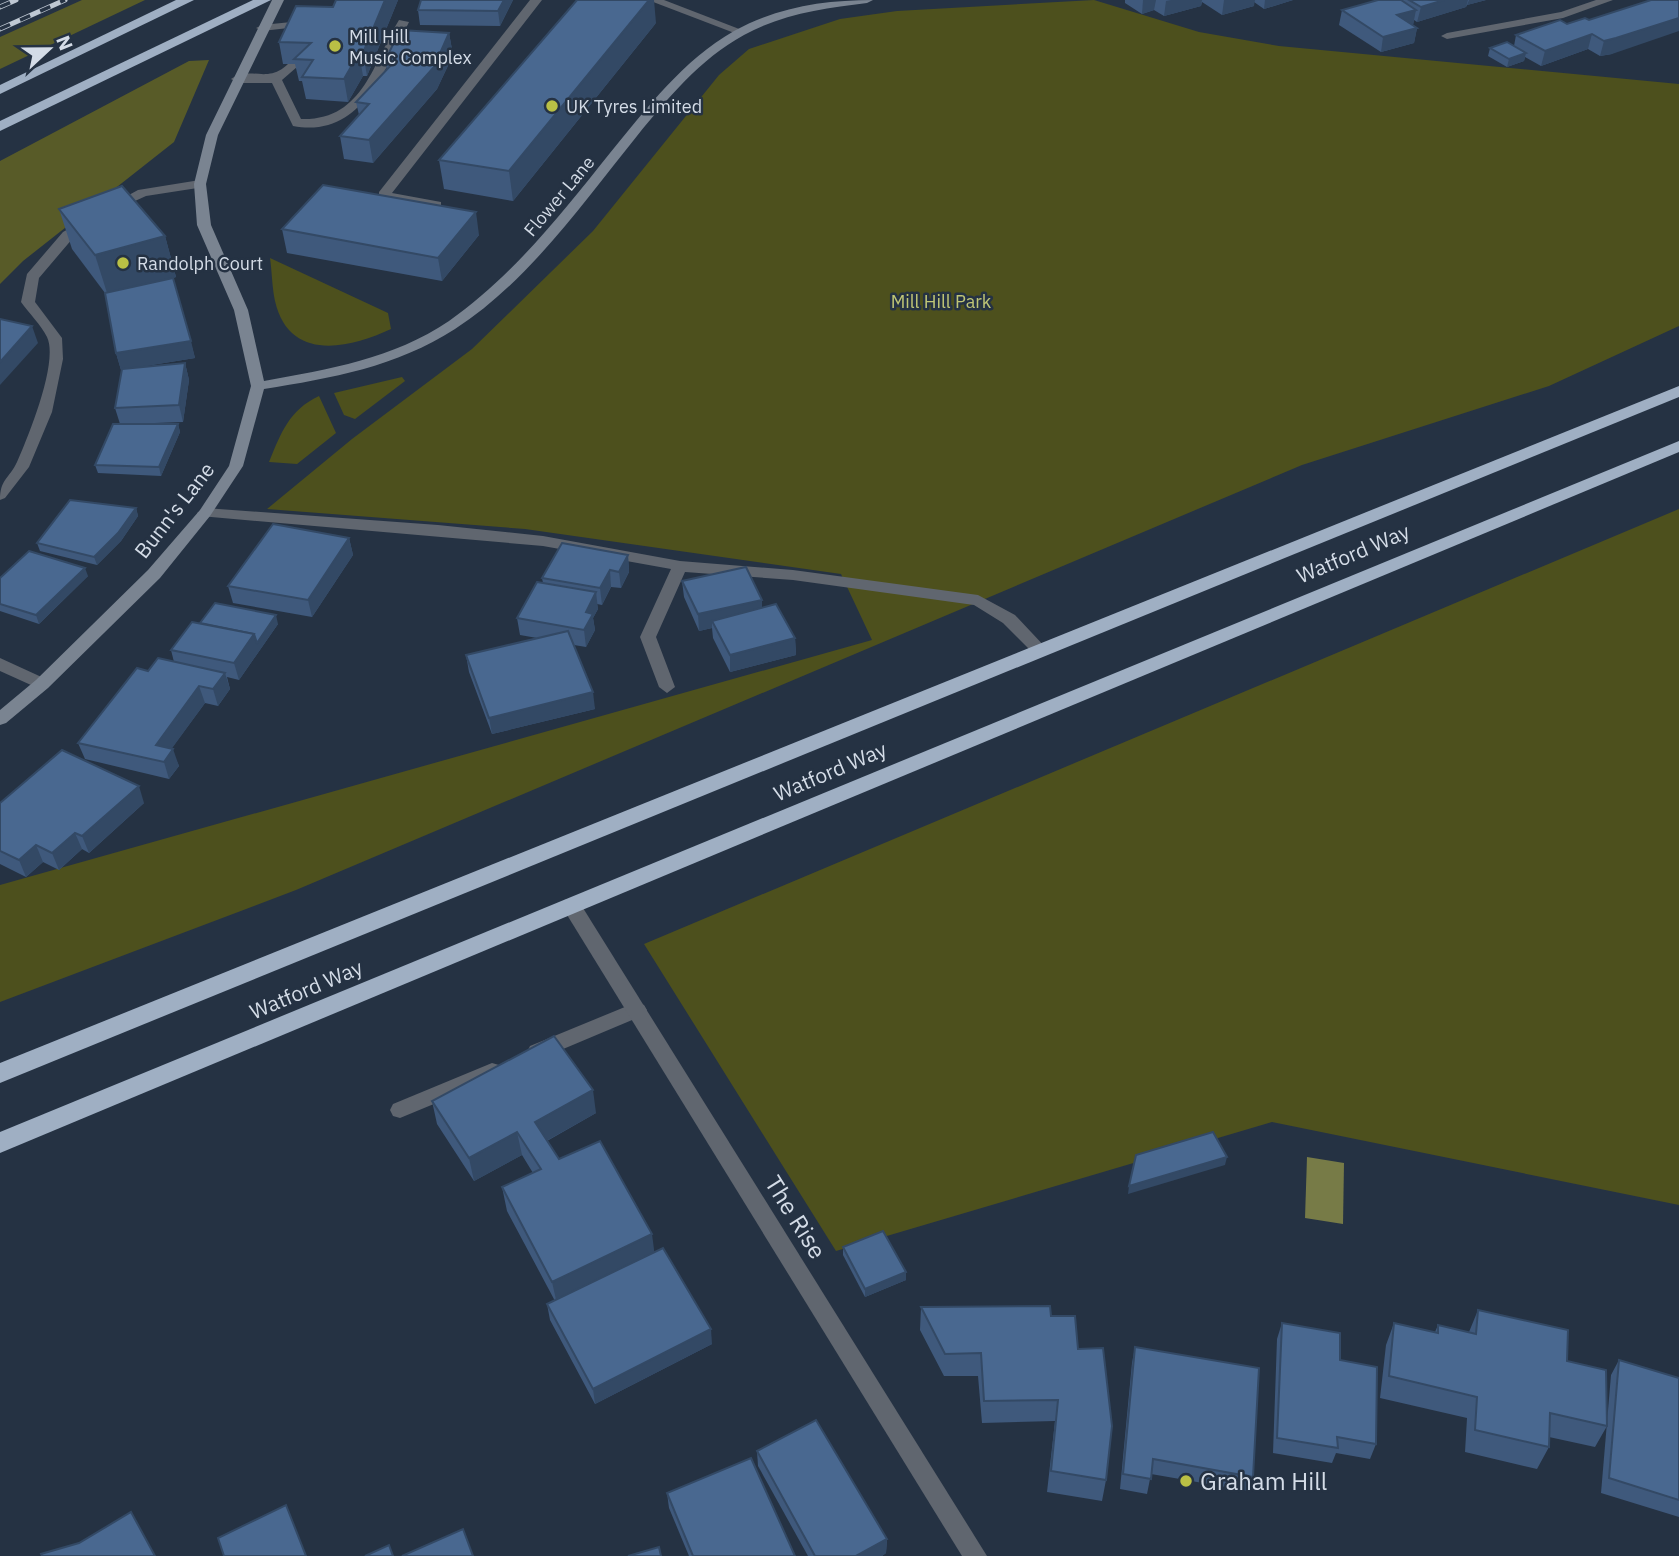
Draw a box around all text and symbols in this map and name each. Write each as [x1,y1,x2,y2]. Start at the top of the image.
north arrow [14,14,84,84]
place label: Mill Hill Music Complex [349,25,472,69]
text: N [51,32,78,54]
marker: Mill Hill Music Complex [327,38,343,54]
place label: UK Tyres Limited [566,95,702,118]
marker: UK Tyres Limited [544,98,560,114]
street label: Flower Lane [519,151,599,241]
place label: Randolph Court [137,252,263,275]
marker: Randolph Court [115,255,131,271]
park label: Mill Hill Park [891,290,992,313]
street label: Bunn's Lane [128,456,220,564]
street label: Watford Way [1292,516,1414,589]
street label: Watford Way [769,734,891,807]
street label: Watford Way [245,952,367,1025]
street label: The Rise [758,1169,834,1265]
place label: Graham Hill [1200,1465,1327,1497]
marker: Graham Hill [1178,1473,1194,1489]

